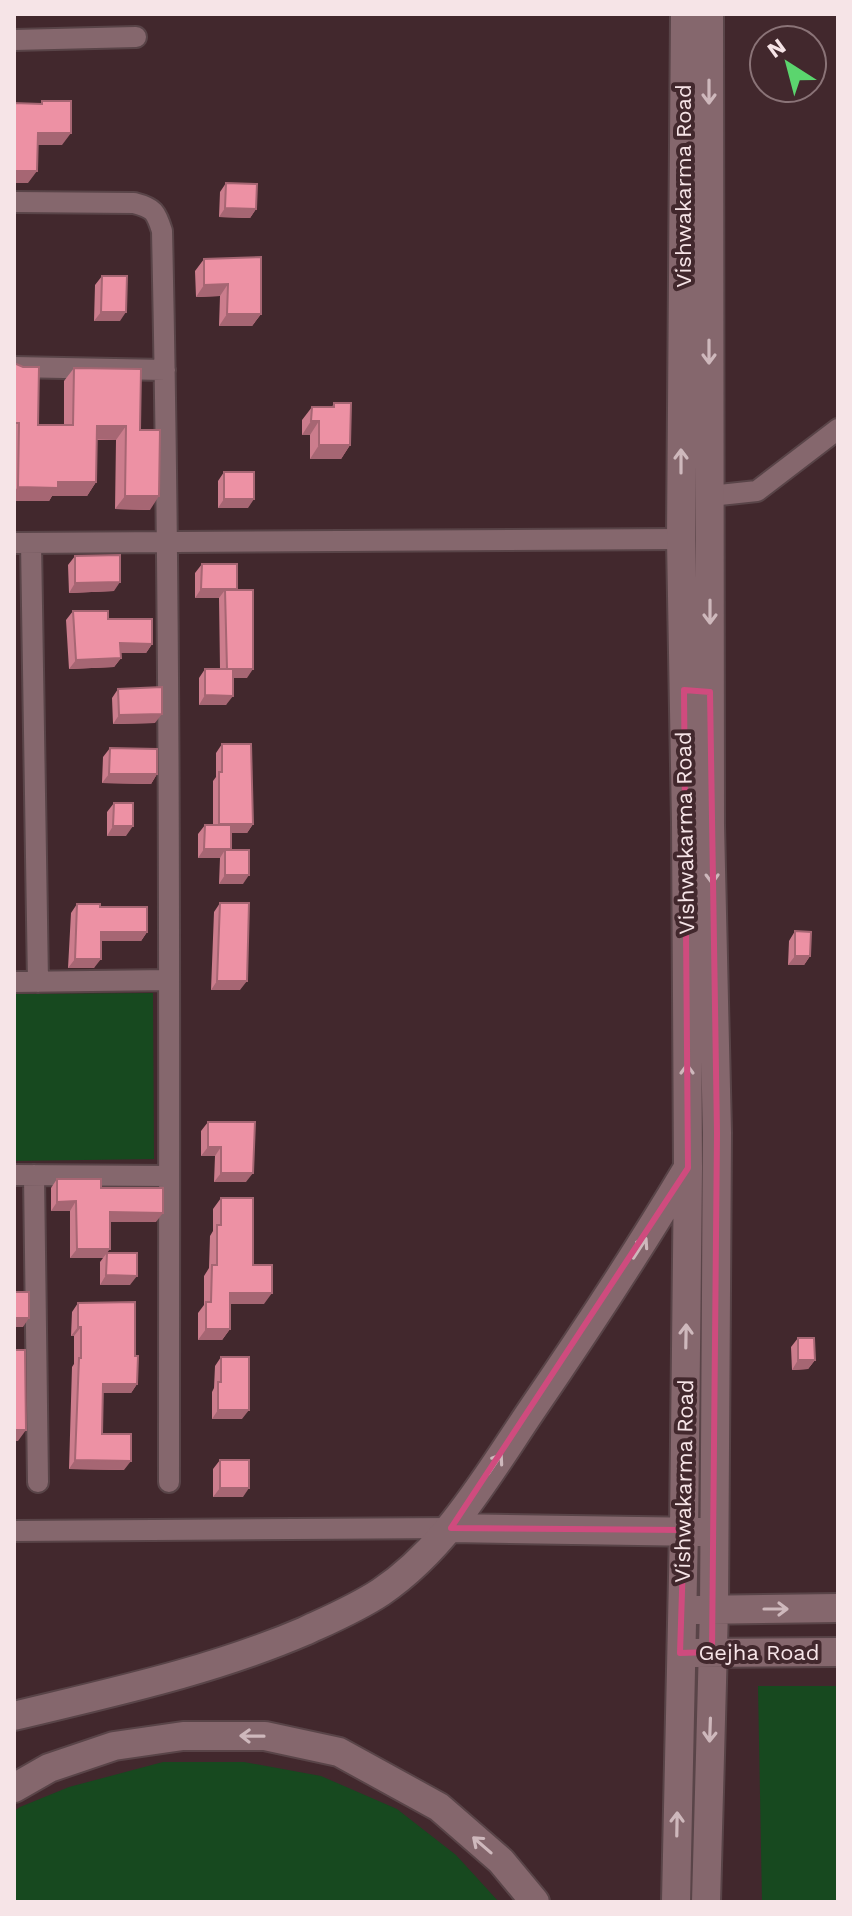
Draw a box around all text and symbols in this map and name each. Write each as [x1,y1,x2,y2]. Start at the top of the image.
north arrow [748,24,828,104]
text: N [763,33,790,63]
one-way arrow [701,78,717,105]
street label: Vishwakarma Road [671,84,696,288]
one-way arrow [701,338,717,365]
one-way arrow [673,448,689,475]
one-way arrow [702,598,718,625]
street label: Vishwakarma Road [671,731,699,935]
one-way arrow [704,858,719,885]
one-way arrow [679,1063,695,1090]
one-way arrow [631,1237,648,1259]
one-way arrow [678,1323,694,1350]
street label: Vishwakarma Road [670,1379,698,1583]
one-way arrow [488,1453,504,1476]
one-way arrow [762,1601,789,1617]
street label: Gejha Road [698,1640,820,1665]
one-way arrow [703,1716,718,1743]
one-way arrow [239,1728,266,1744]
one-way arrow [669,1811,685,1838]
one-way arrow [473,1836,493,1854]

